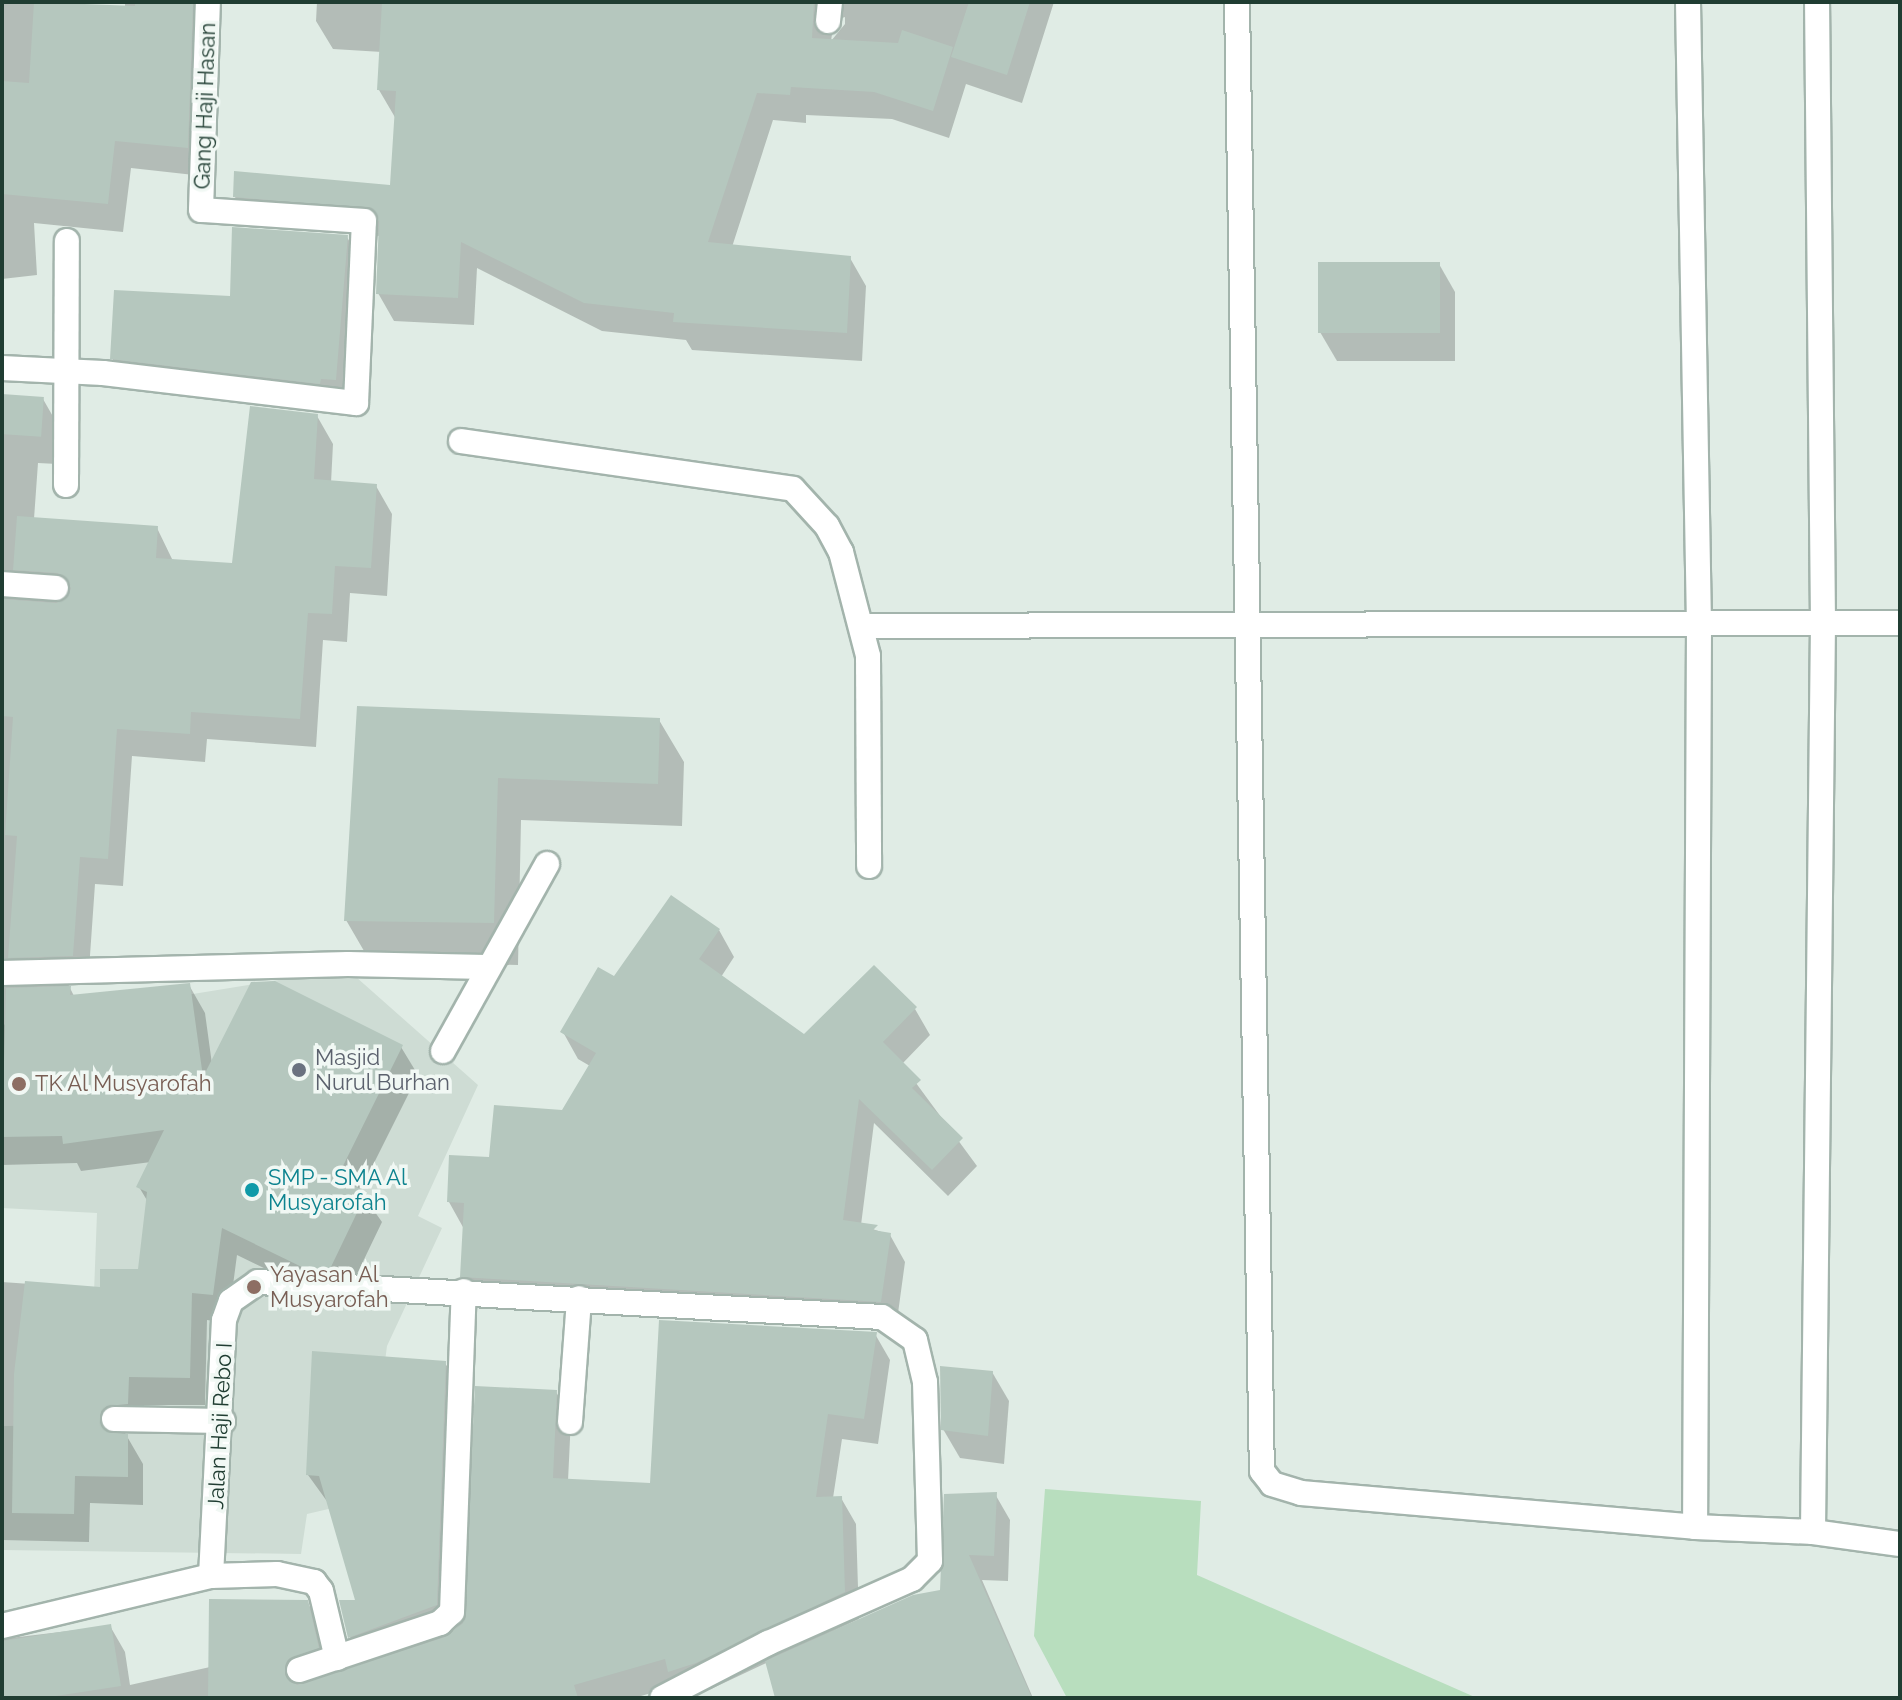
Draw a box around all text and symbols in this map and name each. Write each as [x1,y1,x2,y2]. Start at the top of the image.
street label: Gang Haji Hasan [189,22,221,190]
place label: Masjid Nurul Burhan [315,1044,451,1096]
marker: Masjid Nurul Burhan [290,1061,308,1079]
place label: TK Al Musyarofah [35,1071,213,1097]
marker: TK Al Musyarofah [10,1075,28,1093]
place label: SMP - SMA Al Musyarofah [268,1164,409,1216]
marker: SMP - SMA Al Musyarofah [243,1181,261,1199]
place label: Yayasan Al Musyarofah [270,1261,389,1312]
marker: Yayasan Al Musyarofah [245,1278,263,1296]
street label: Jalan Haji Rebo I [202,1342,238,1510]

